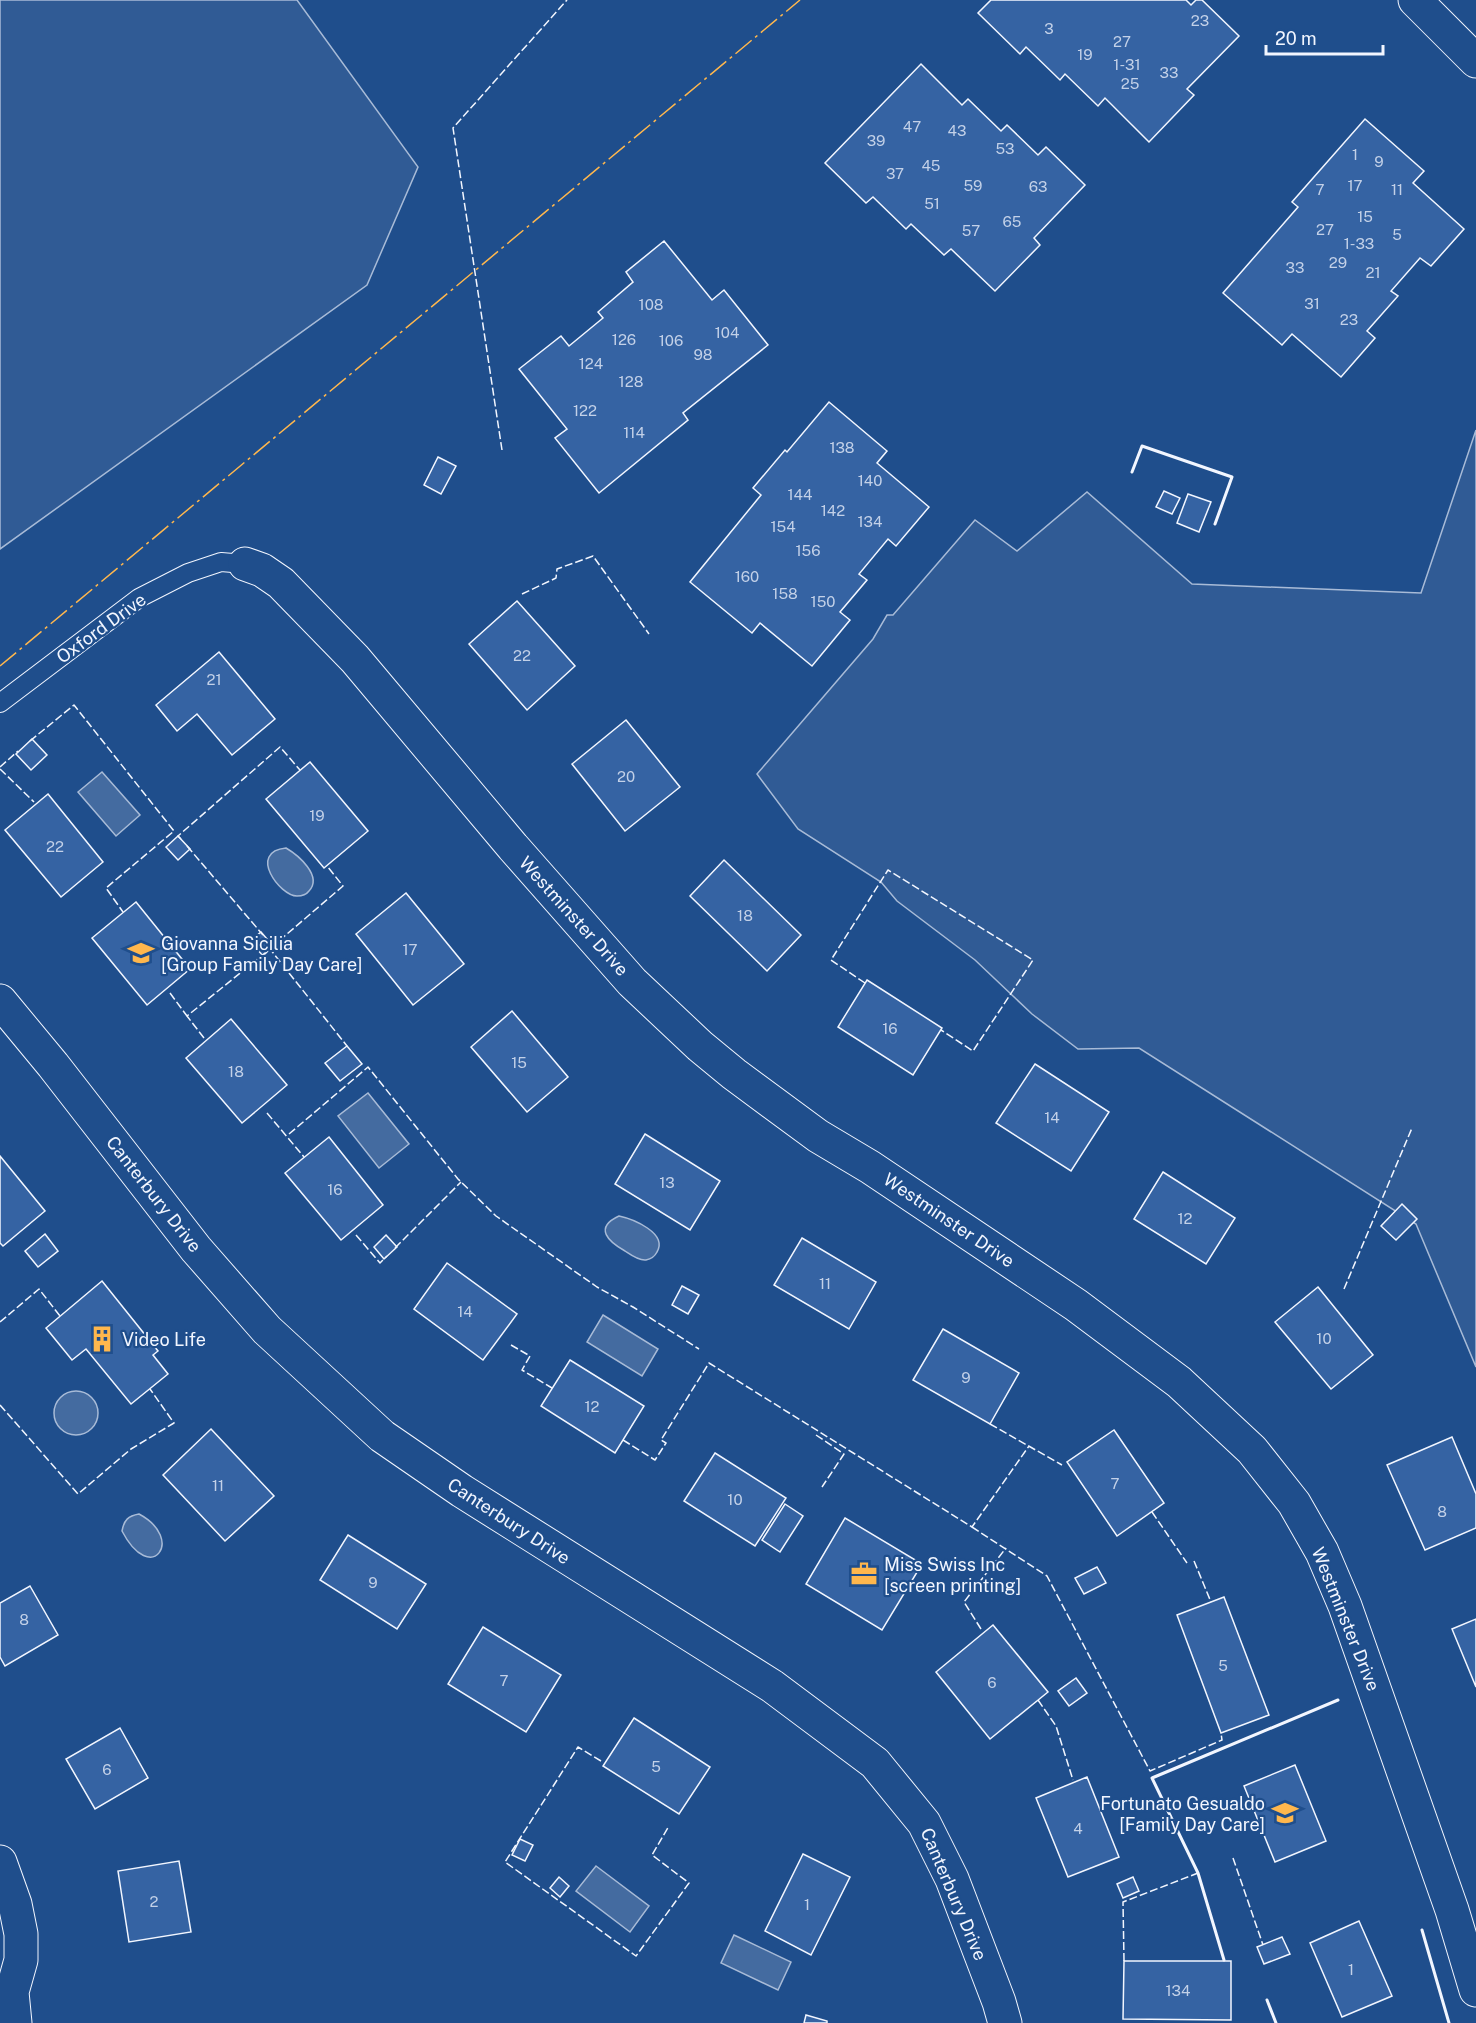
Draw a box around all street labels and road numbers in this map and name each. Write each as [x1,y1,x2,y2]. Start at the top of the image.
street label: Oxford Drive [52,589,150,667]
street label: Westminster Drive [515,852,633,980]
street label: Canterbury Drive [102,1132,206,1256]
street label: Westminster Drive [880,1168,1018,1272]
street label: Canterbury Drive [444,1474,574,1568]
street label: Westminster Drive [1308,1544,1384,1694]
street label: Canterbury Drive [917,1825,991,1963]

